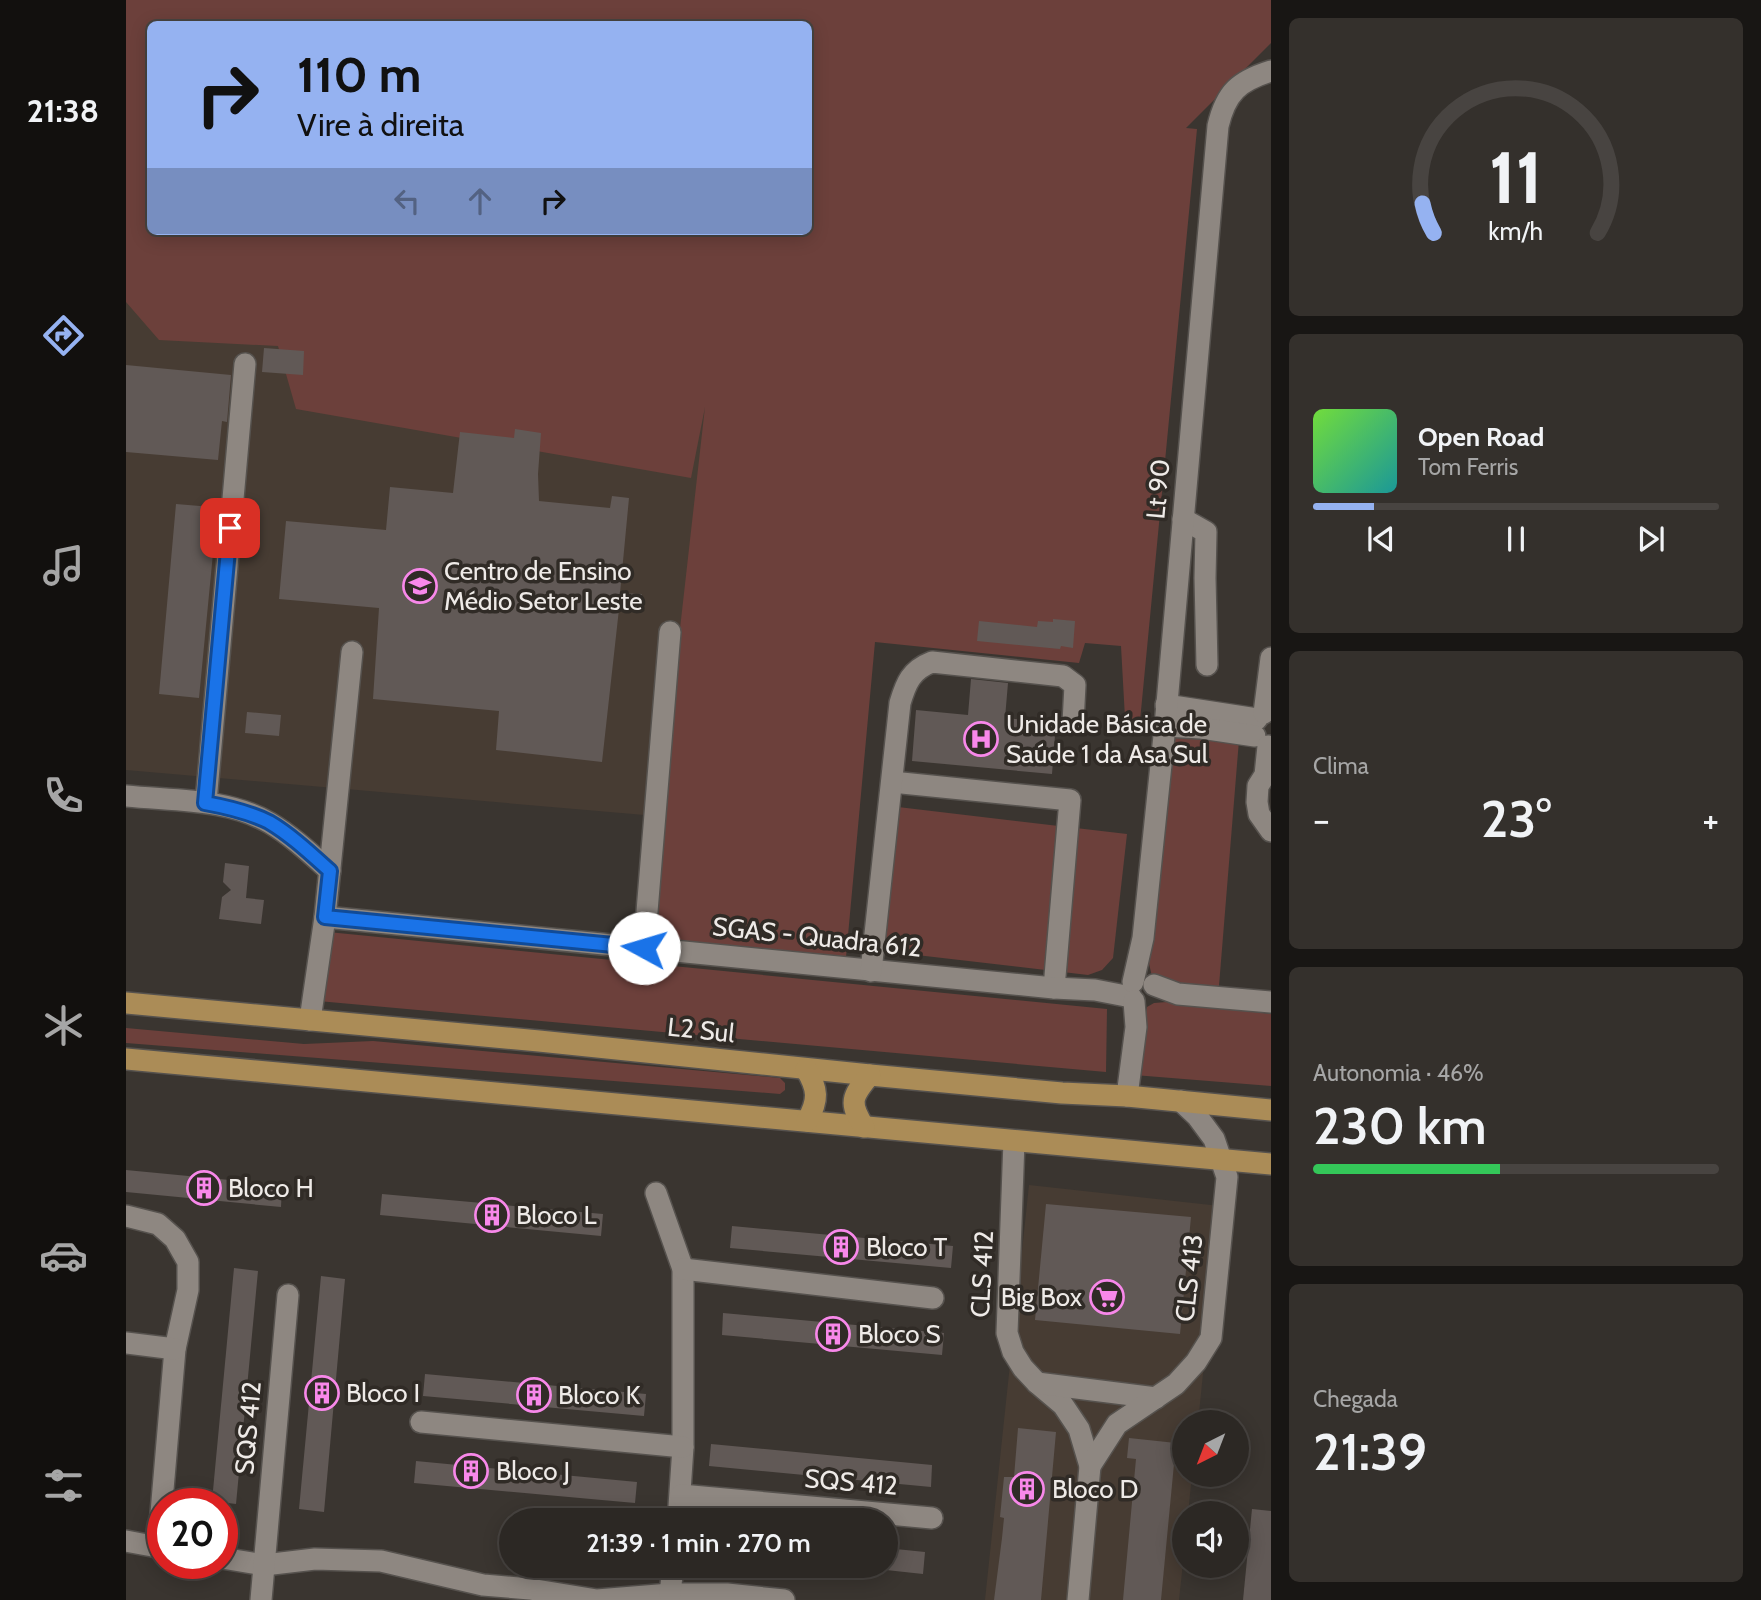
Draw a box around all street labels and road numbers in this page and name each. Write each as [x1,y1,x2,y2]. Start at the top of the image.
street label: Lt 90 [1139,458,1177,520]
street label: SGAS - Quadra 612 [711,910,923,964]
street label: L2 Sul [666,1011,736,1049]
street label: CLS 412 [964,1230,1000,1318]
street label: CLS 413 [1169,1233,1209,1323]
street label: SQS 412 [228,1380,268,1476]
street label: SQS 412 [803,1462,899,1502]

